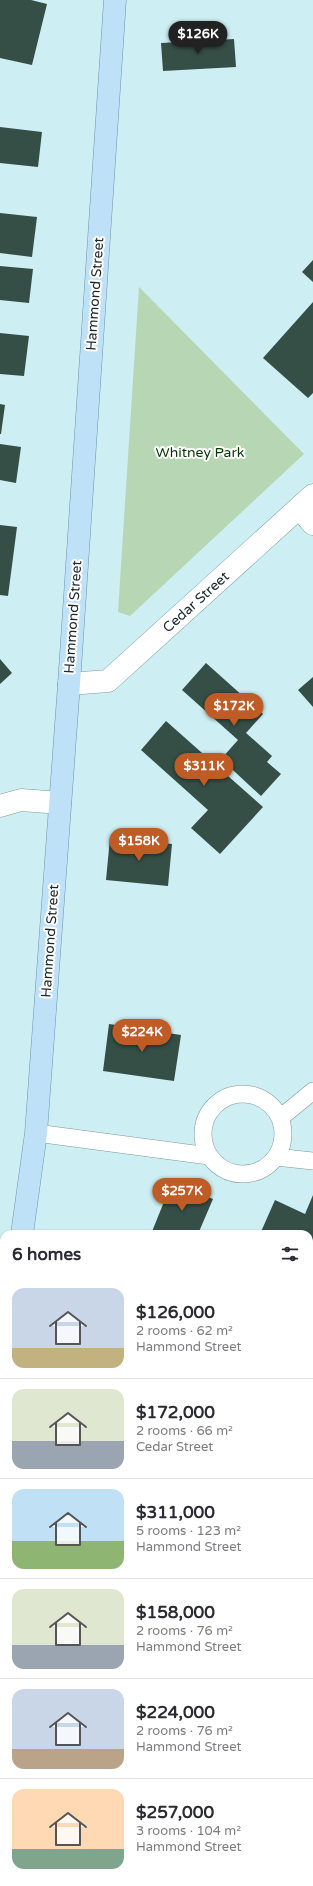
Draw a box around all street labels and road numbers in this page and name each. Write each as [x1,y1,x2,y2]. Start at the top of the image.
street label: Hammond Street [83,236,107,351]
street label: Hammond Street [61,559,85,674]
street label: Cedar Street [159,567,233,636]
street label: Hammond Street [38,883,62,998]

